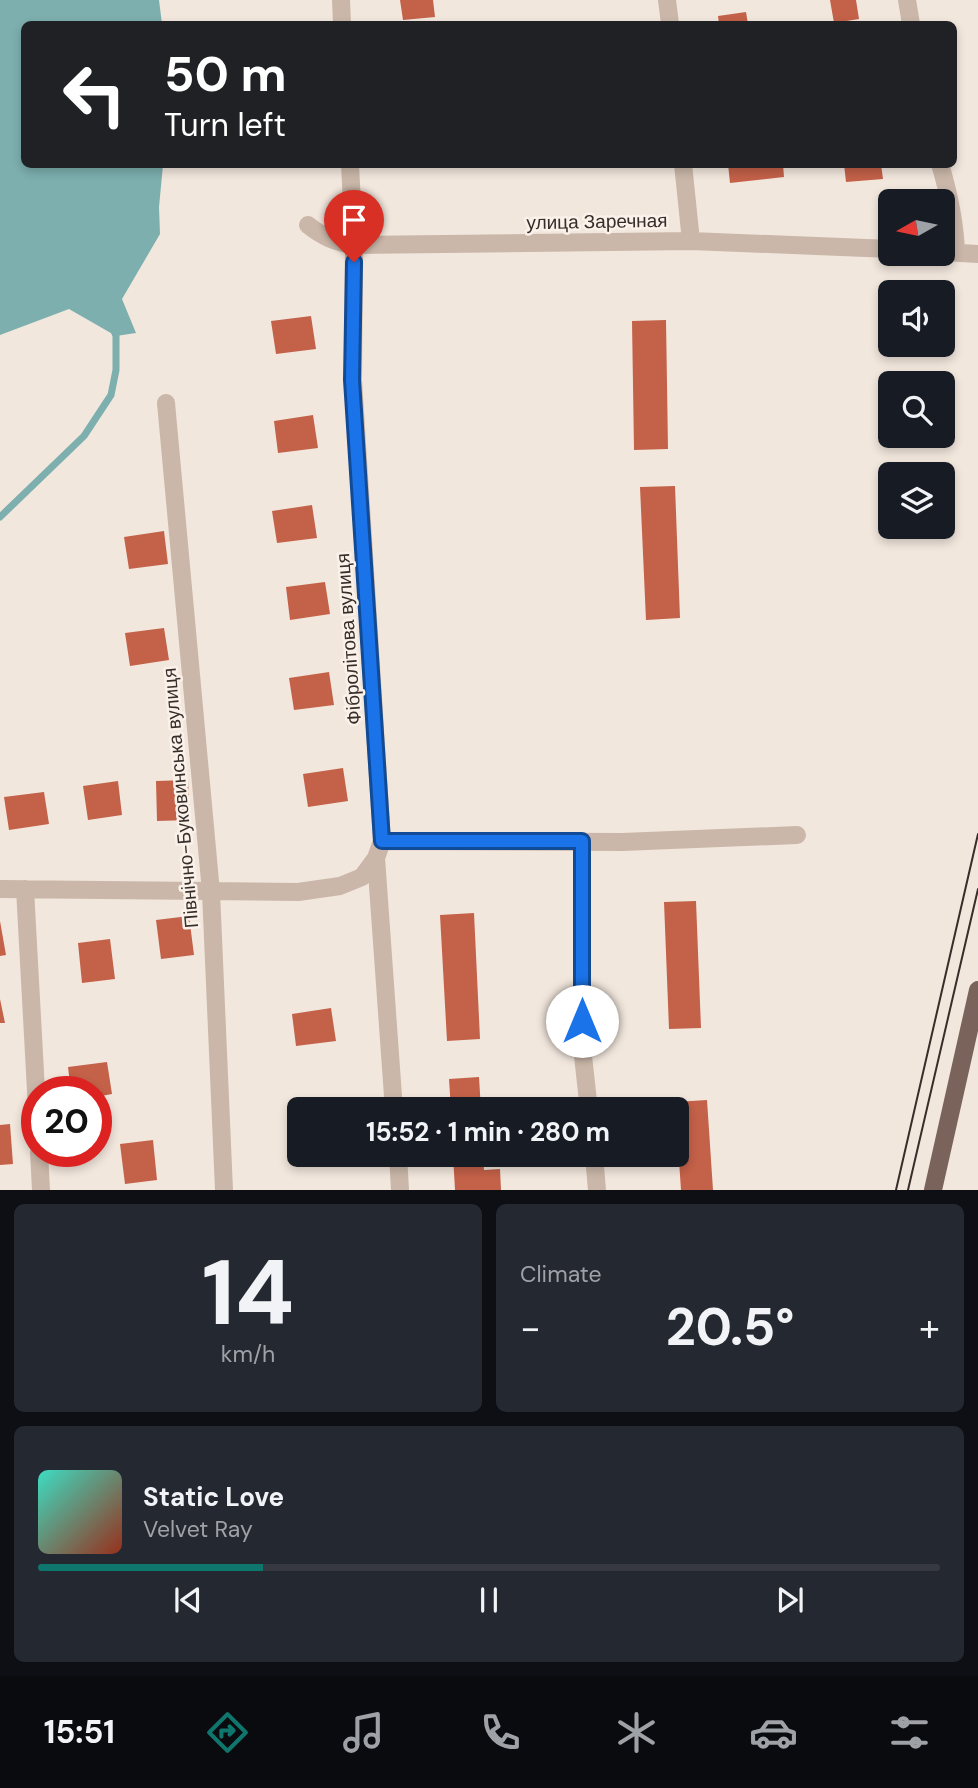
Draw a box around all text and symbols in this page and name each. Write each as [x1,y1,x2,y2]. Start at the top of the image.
text: 50 m [164,42,287,106]
icon: left [49,49,140,140]
text: Turn left [164,104,286,146]
north arrow [878,189,956,266]
map controls [878,189,955,539]
pin [324,190,384,262]
icon: arrive [335,201,373,239]
street label: улица Заречная [526,208,668,235]
button: sound [878,280,955,357]
button: search [878,371,955,448]
button: layers [878,462,955,539]
street label: Фібролітова вулиця [330,552,367,726]
street label: Північно-Буковинська вулиця [157,667,204,929]
position arrow [545,984,619,1058]
speed limit sign: 20 [21,1076,112,1167]
text: 15:52 · 1 min · 280 m [366,1115,610,1149]
text: 14 [202,1234,294,1352]
text: Climate [520,1259,602,1289]
text: 20.5° [666,1293,794,1361]
text: − [520,1303,541,1353]
text: + [919,1303,940,1353]
text: km/h [221,1339,275,1369]
text: Static Love [143,1480,284,1514]
text: Velvet Ray [143,1514,253,1544]
icon: previous [169,1581,207,1619]
icon: pause [470,1581,508,1619]
icon: next [771,1581,809,1619]
icon: directions [203,1708,252,1757]
icon: music [339,1708,388,1757]
icon: phone [476,1708,525,1757]
icon: climate [612,1708,661,1757]
icon: car [749,1708,798,1757]
icon: filters [885,1708,934,1757]
text: 15:51 [44,1711,115,1753]

